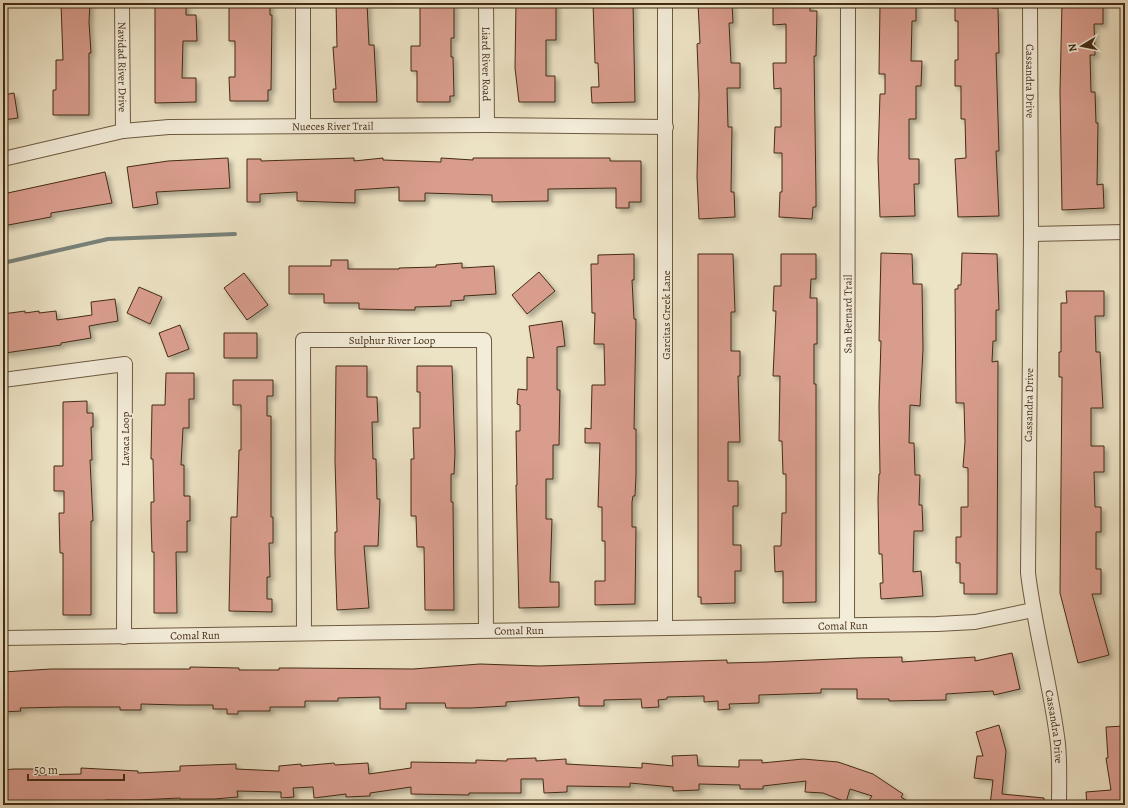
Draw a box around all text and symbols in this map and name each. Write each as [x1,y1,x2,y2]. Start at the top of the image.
street label: Navidad River Drive [115,22,130,112]
north arrow [1062,26,1102,66]
street label: Liard River Road [479,27,494,102]
text: N [1065,42,1081,53]
street label: Cassandra Drive [1023,44,1038,118]
street label: Nueces River Trail [292,118,374,134]
street label: Garcitas Creek Lane [659,270,674,360]
street label: San Bernard Trail [840,274,855,353]
street label: Sulphur River Loop [349,333,436,348]
street label: Cassandra Drive [1021,368,1037,442]
street label: Lavaca Loop [118,412,133,466]
street label: Comal Run [818,618,868,633]
street label: Comal Run [494,622,544,638]
street label: Comal Run [170,627,220,643]
street label: Cassandra Drive [1042,689,1067,764]
scale bar [28,756,124,782]
text: 50 m [34,762,58,778]

